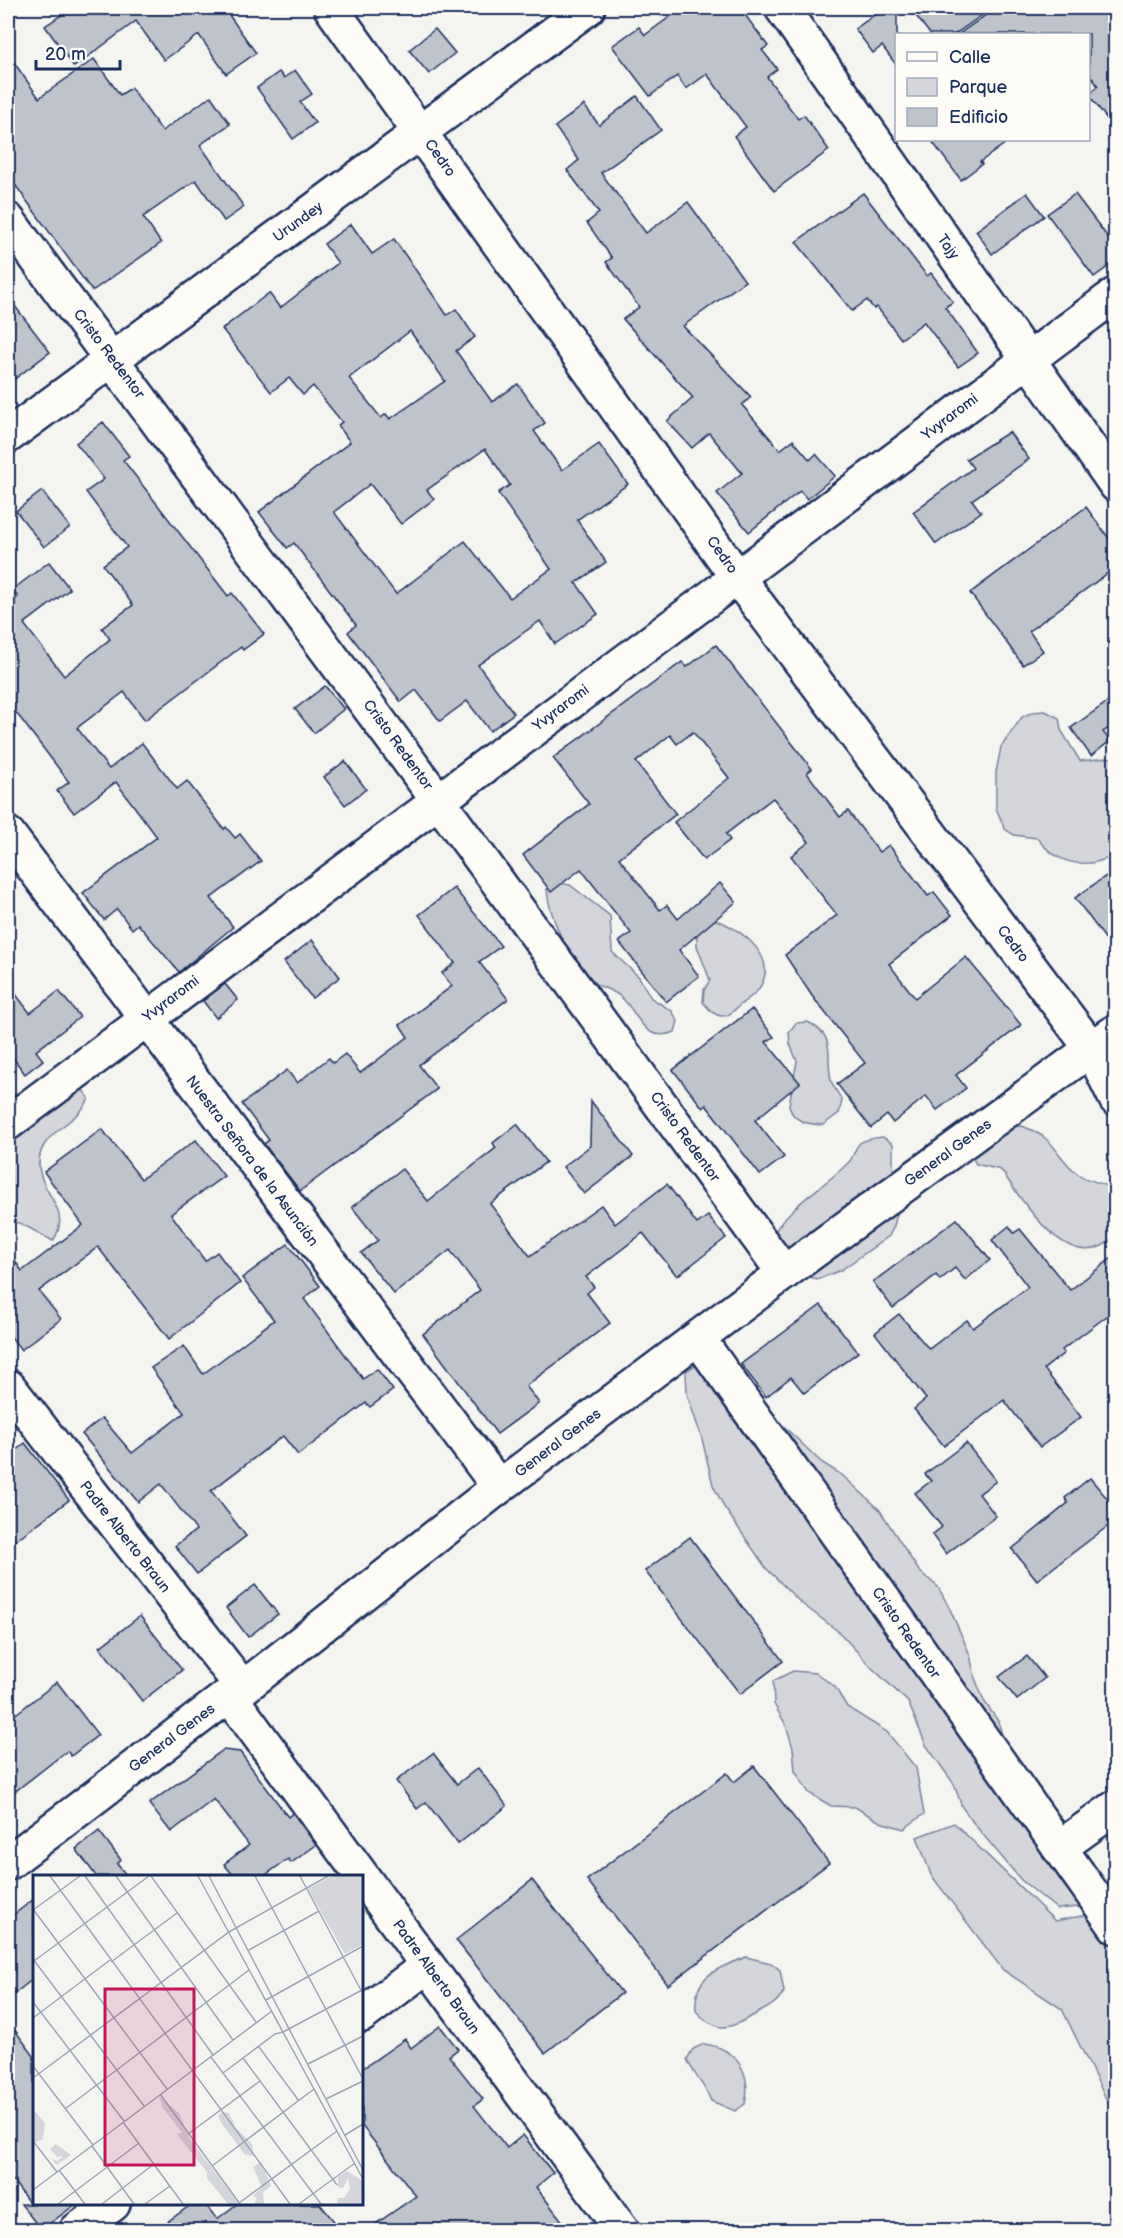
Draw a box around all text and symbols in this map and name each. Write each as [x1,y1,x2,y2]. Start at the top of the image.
scale bar [36,33,120,71]
legend [895,33,1090,141]
text: 20 m [45,44,86,65]
text: Calle [949,47,991,68]
text: Parque [949,77,1007,98]
text: Edificio [949,107,1008,128]
street label: Cedro [420,135,460,181]
street label: Urundey [269,197,327,247]
street label: Tajy [933,231,963,263]
street label: Cristo Redentor [69,305,149,403]
street label: Yvyraromi [917,389,982,445]
street label: Cedro [702,532,742,578]
street label: Yvyraromi [528,680,593,736]
street label: Cristo Redentor [359,696,438,794]
street label: Cedro [993,922,1033,966]
street label: Yvyraromi [138,971,203,1027]
street label: Nuestra Señora de la Asunción [181,1072,323,1250]
street label: Cristo Redentor [646,1088,725,1186]
street label: General Genes [901,1115,996,1191]
street label: General Genes [511,1404,605,1482]
street label: Padre Alberto Braun [75,1477,175,1597]
street label: Cristo Redentor [867,1584,945,1683]
street label: General Genes [125,1699,219,1777]
inset map [33,1875,363,2205]
street label: Padre Alberto Braun [388,1916,484,2038]

